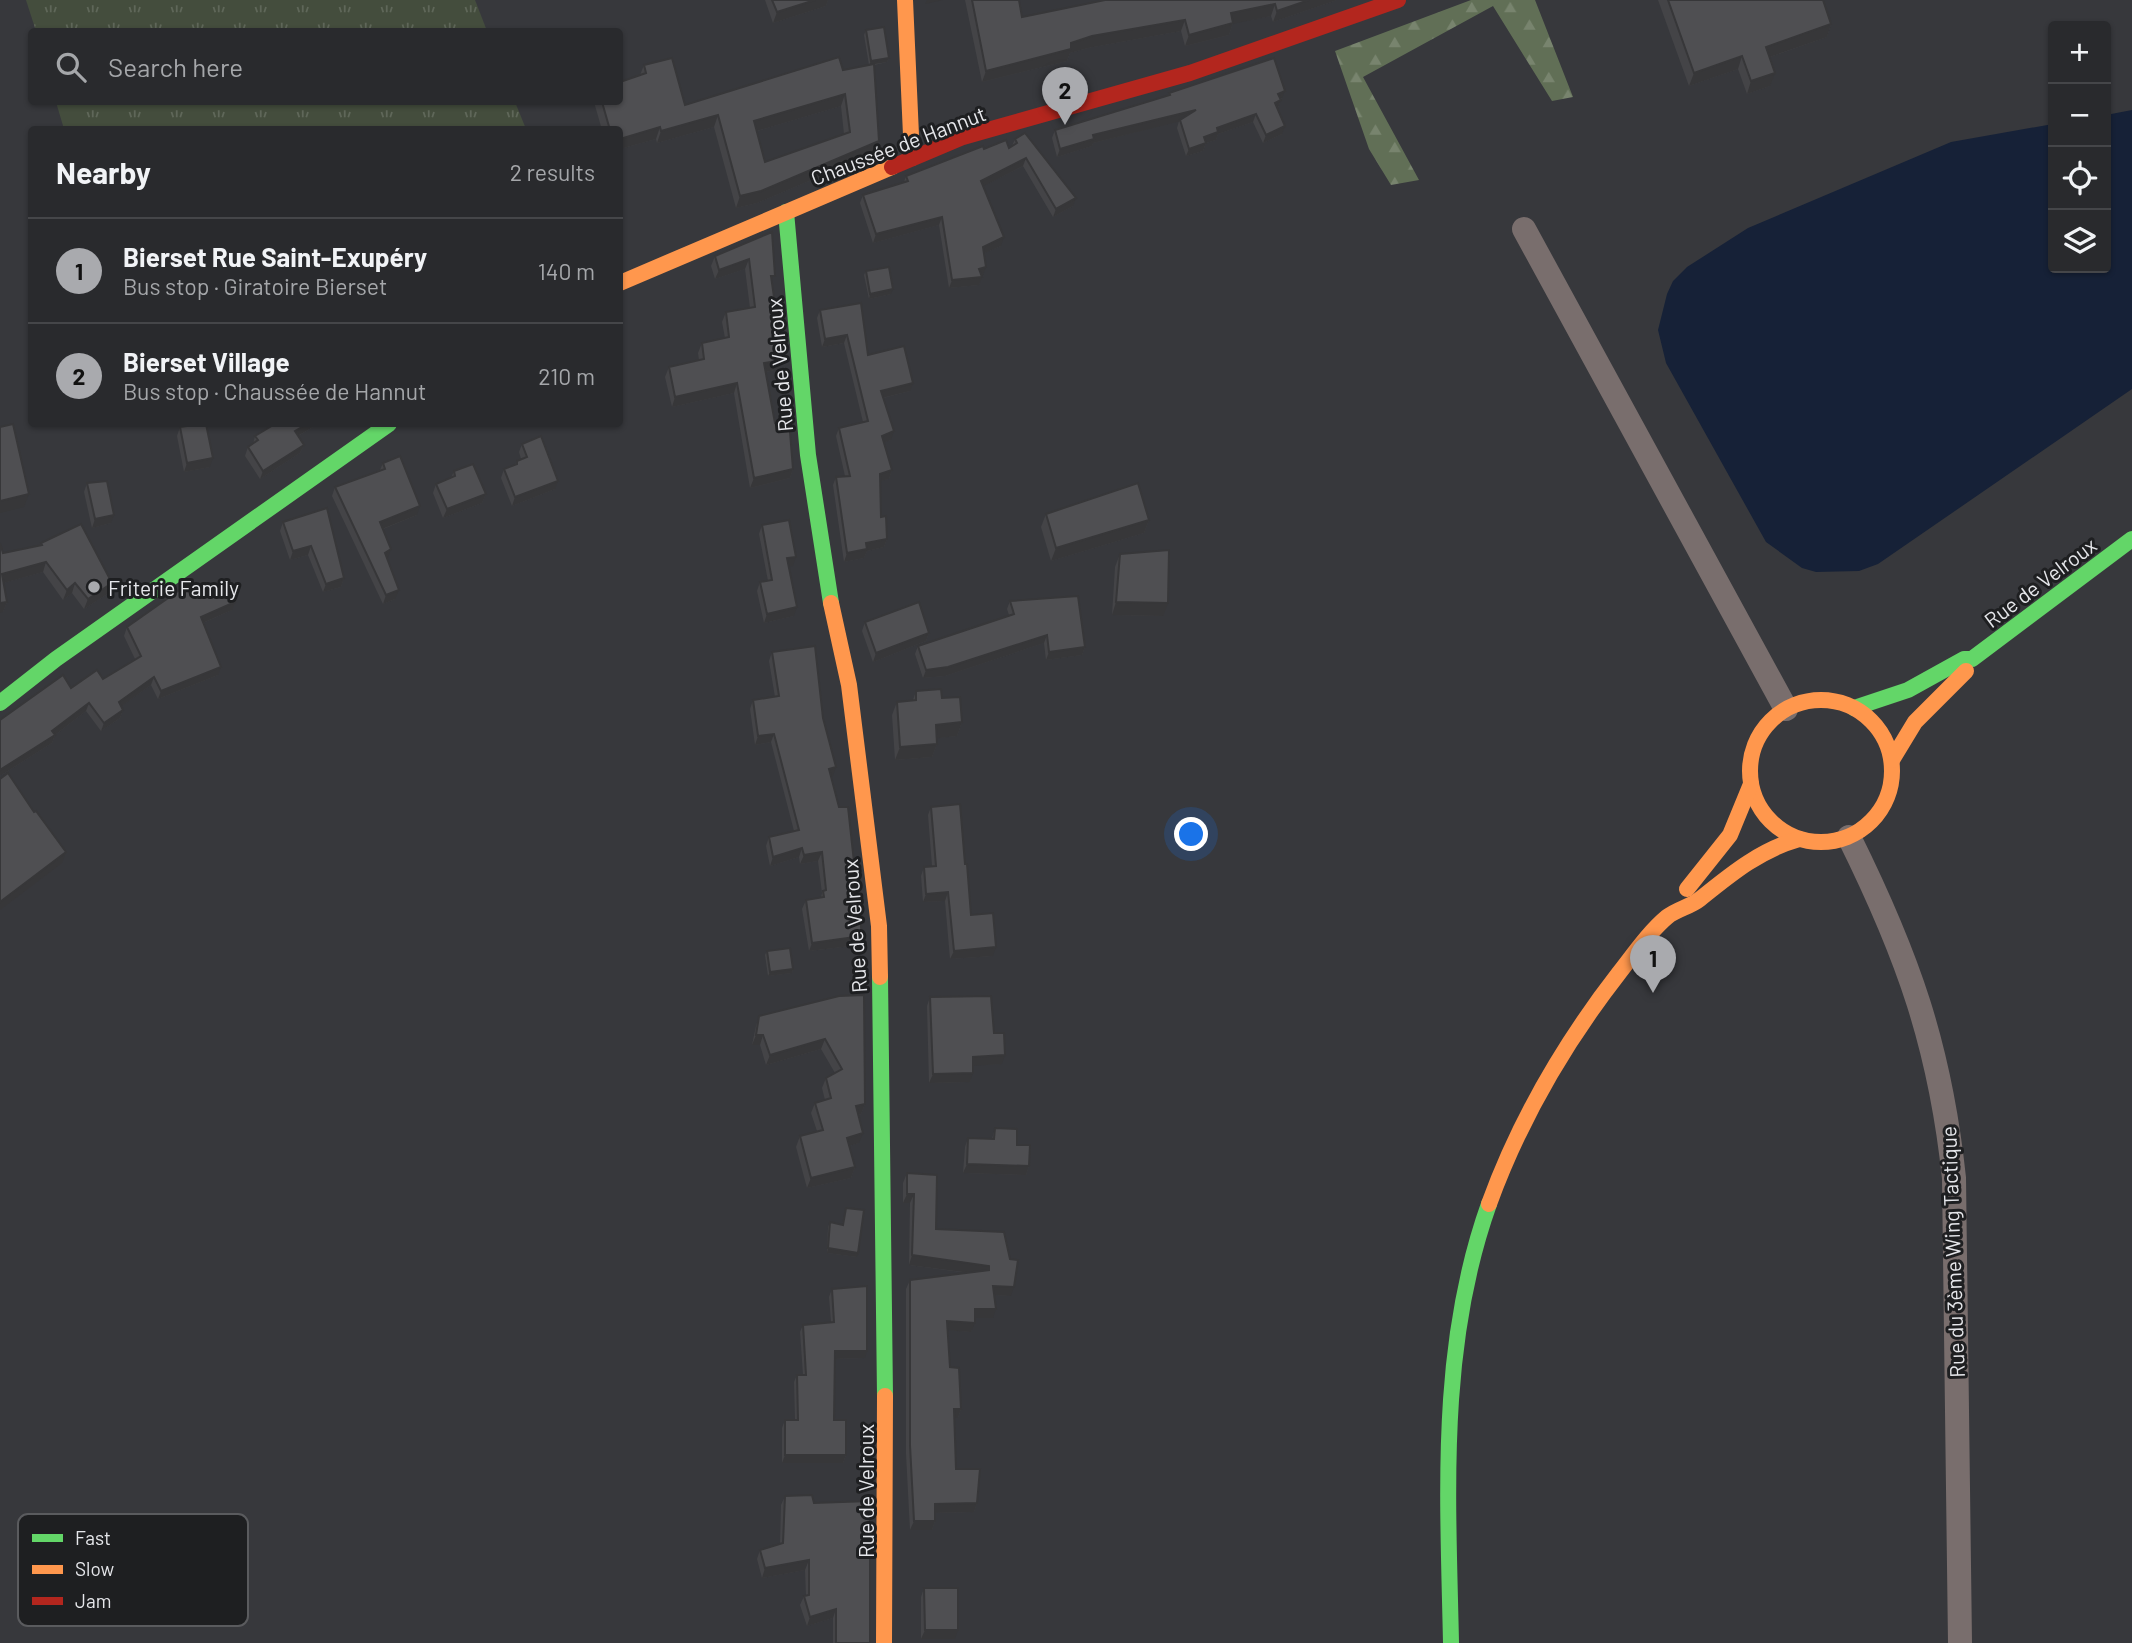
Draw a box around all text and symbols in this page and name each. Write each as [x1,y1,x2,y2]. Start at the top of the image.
map controls [2048,21,2111,273]
button: + [2048,21,2111,84]
search box [28,28,623,105]
icon: search [52,48,90,86]
text: Search here [108,51,243,82]
pin: 2 [1042,67,1088,125]
button: − [2048,84,2111,147]
street label: Chaussée de Hannut [807,100,989,190]
button: locate [2048,147,2111,210]
text: Nearby [56,154,151,190]
text: 2 results [510,158,595,186]
button: layers [2048,210,2111,273]
text: Bierset Rue Saint-Exupéry [123,241,427,272]
text: 1 [75,257,83,285]
text: 140 m [538,257,595,285]
text: Bus stop · Giratoire Bierset [123,272,387,300]
street label: Rue de Velroux [761,297,797,433]
text: Bierset Village [123,346,290,377]
text: 2 [73,362,85,390]
text: 210 m [538,362,595,390]
text: Bus stop · Chaussée de Hannut [123,377,426,405]
street label: Rue de Velroux [1979,532,2101,632]
place label: Friterie Family [108,575,239,600]
marker: Friterie Family [86,579,102,595]
your location [1174,817,1208,851]
street label: Rue de Velroux [837,858,871,994]
pin: 1 [1630,935,1676,993]
street label: Rue du 3ème Wing Tactique [1935,1126,1969,1378]
street label: Rue de Velroux [853,1424,878,1558]
legend [18,1514,248,1626]
text: Fast [75,1526,111,1549]
text: Slow [75,1557,114,1580]
text: Jam [75,1589,111,1612]

